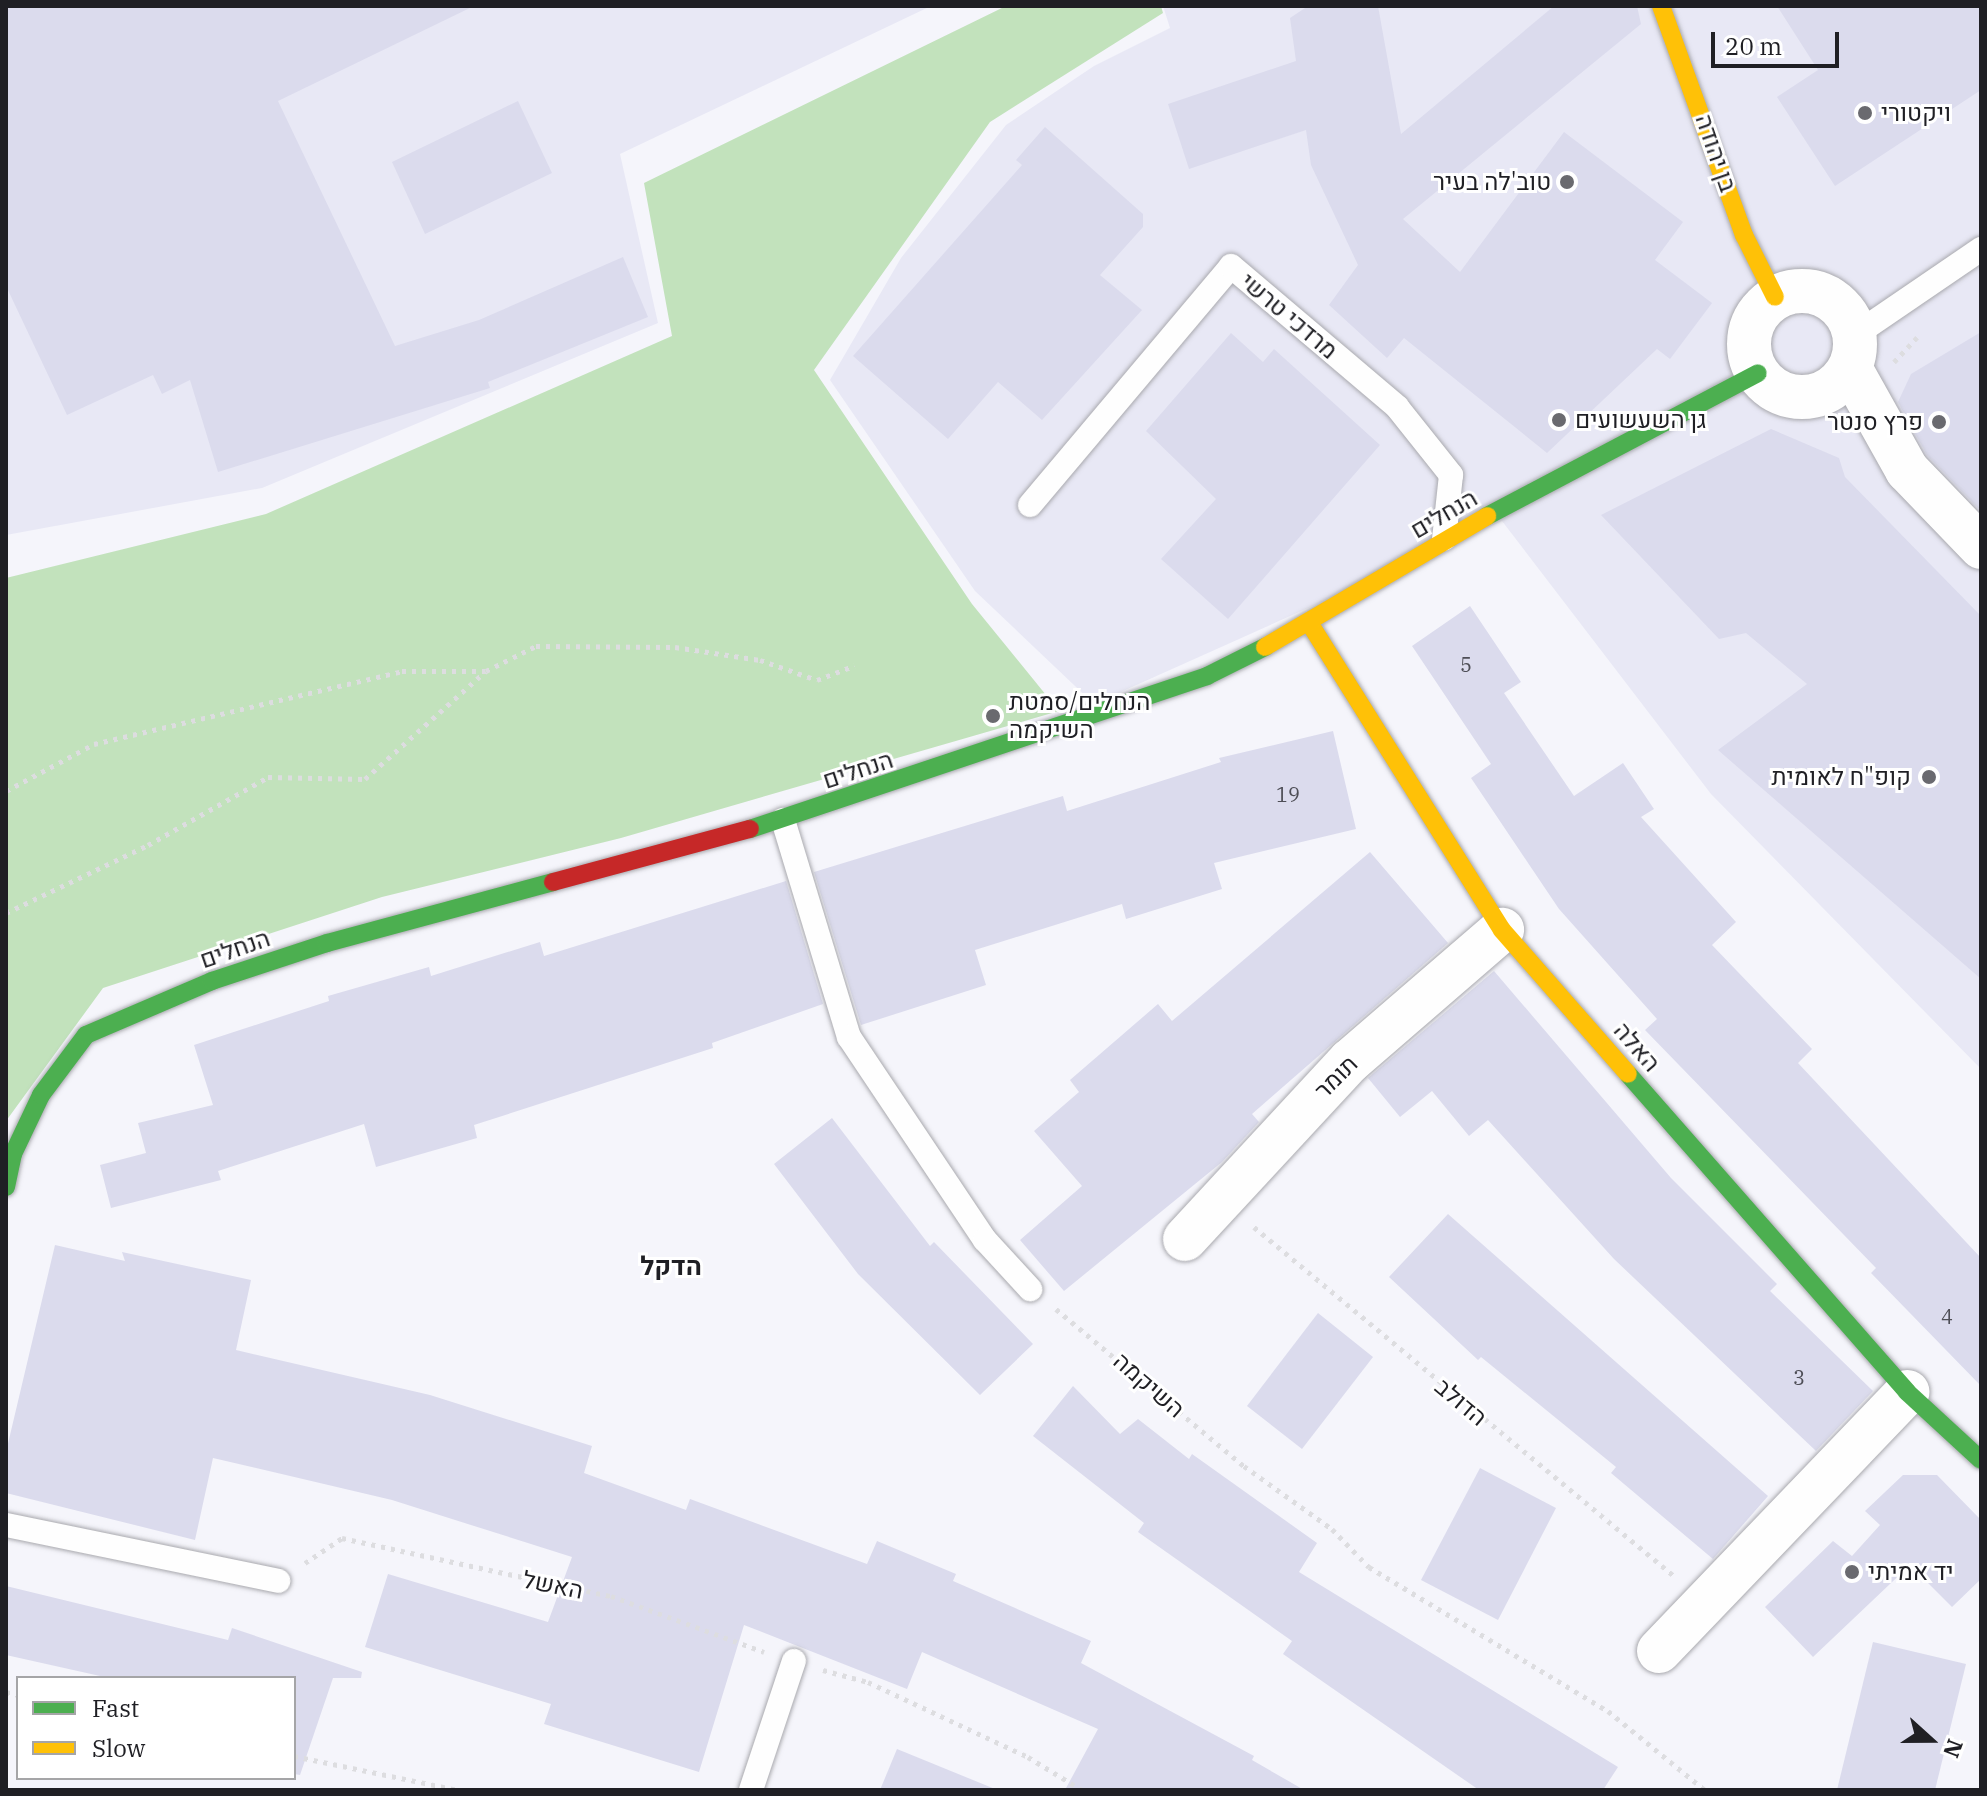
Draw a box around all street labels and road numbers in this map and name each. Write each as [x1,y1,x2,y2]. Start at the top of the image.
street label: בן יהודה [1689,110,1743,196]
street label: מרדכי טרשי [1235,267,1343,365]
street label: הנחלים [1406,483,1482,545]
street label: הנחלים [819,745,897,795]
street label: הנחלים [196,924,274,974]
street label: האלה [1608,1016,1666,1078]
street label: תומר [1308,1049,1364,1105]
street label: השיקמה [1108,1346,1190,1424]
street label: הדולב [1429,1372,1493,1432]
street label: האשל [520,1565,586,1605]

